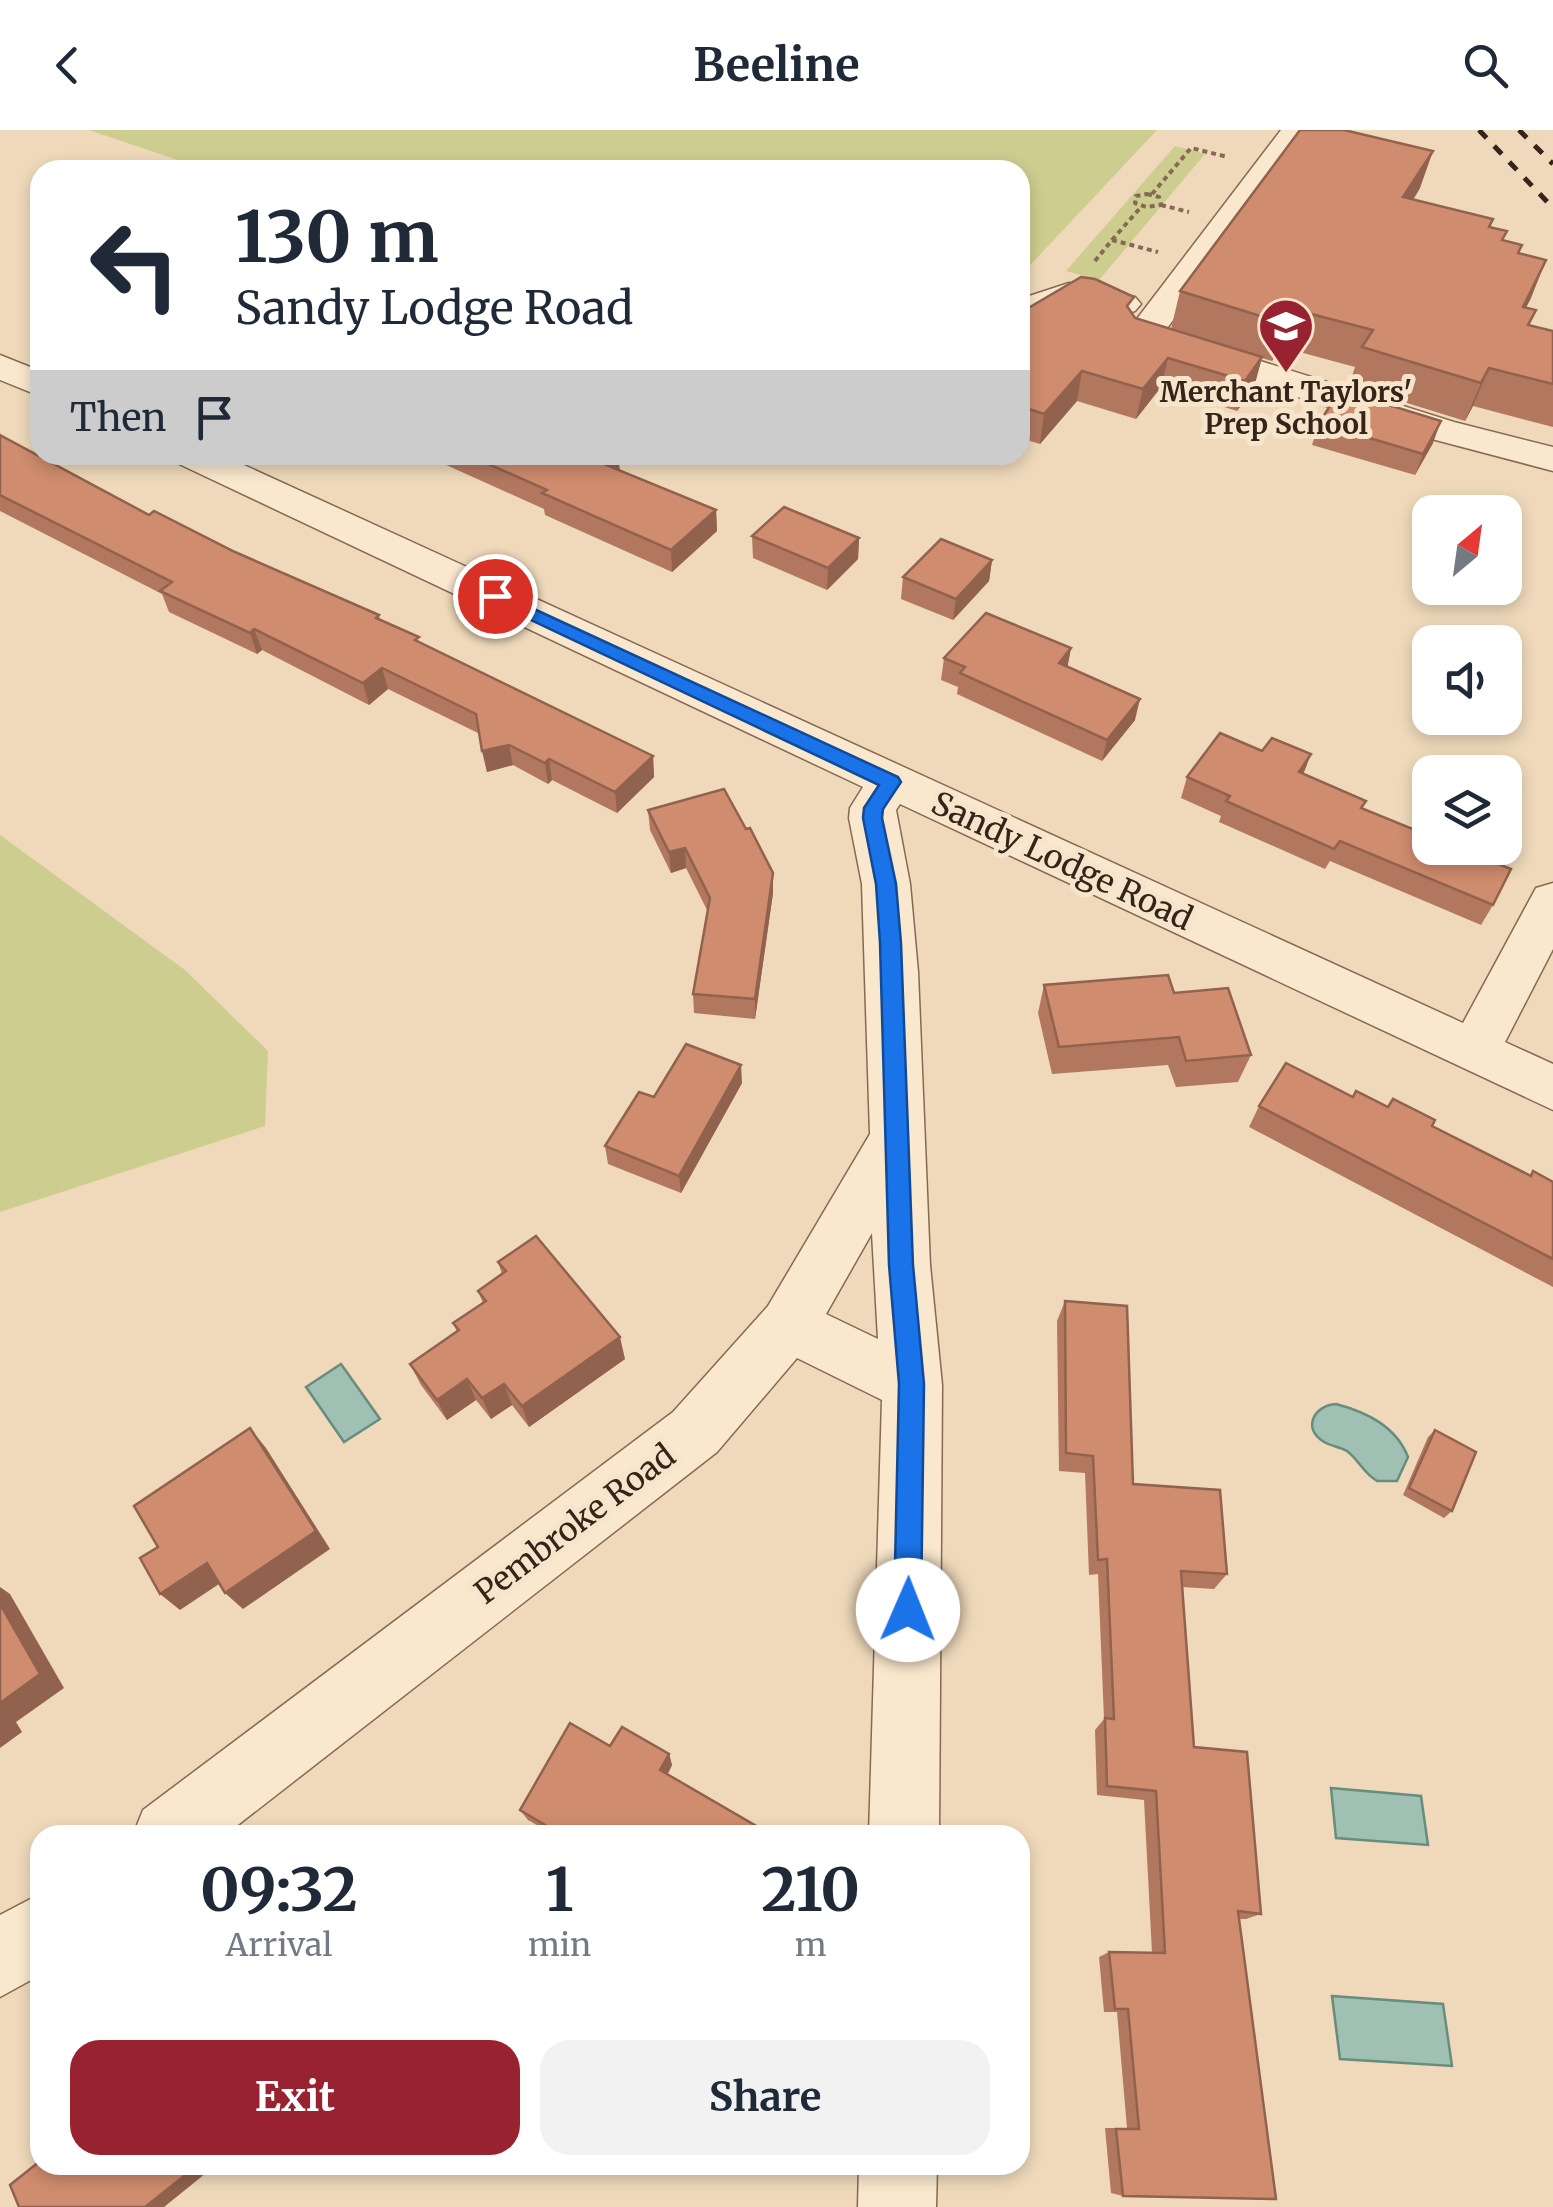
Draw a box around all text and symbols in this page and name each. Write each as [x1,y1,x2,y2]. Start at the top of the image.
text: Beeline [693,37,860,93]
icon: back [40,38,95,93]
icon: search [1458,38,1513,93]
text: 130 m [235,193,439,281]
icon: left [70,200,200,330]
text: Sandy Lodge Road [235,280,633,336]
school or university icon: Merchant Taylors' Prep School [1256,296,1316,375]
place label: Merchant Taylors' Prep School [1160,374,1412,442]
icon: arrive [187,390,242,445]
text: Then [70,394,167,441]
north arrow [1412,495,1522,605]
map controls [1412,495,1522,865]
pin [453,554,538,639]
icon: arrive [468,569,523,624]
button: sound [1412,625,1522,735]
button: layers [1412,755,1522,865]
street label: Sandy Lodge Road [925,783,1199,939]
street label: Pembroke Road [467,1436,683,1612]
position arrow [856,1558,960,1662]
text: 09:32 [200,1852,358,1927]
text: 1 [546,1852,573,1927]
text: 210 [761,1852,860,1927]
text: Arrival [226,1925,332,1965]
text: min [528,1925,591,1965]
text: m [795,1925,827,1965]
button: Exit [70,2040,520,2155]
button: Share [540,2040,990,2155]

